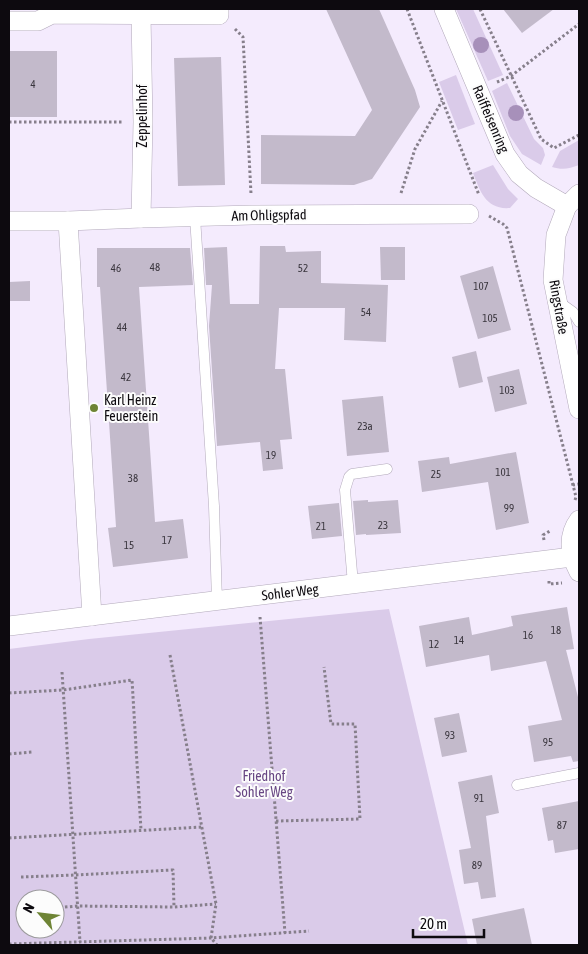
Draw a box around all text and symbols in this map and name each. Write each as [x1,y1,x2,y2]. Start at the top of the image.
house number: 4 [30,78,36,90]
street label: Raiffeisenring [470,83,512,155]
street label: Zeppelinhof [134,84,150,148]
street label: Am Ohligspfad [231,206,307,224]
house number: 48 [150,261,160,273]
house number: 46 [111,262,121,274]
house number: 52 [298,262,308,274]
street label: Ringstraße [546,278,572,336]
house number: 107 [473,280,489,292]
house number: 54 [361,306,371,318]
house number: 105 [482,312,498,324]
house number: 44 [117,321,127,333]
house number: 42 [121,371,131,383]
house number: 103 [499,384,515,396]
place label: Karl Heinz Feuerstein [104,392,158,424]
marker: Karl Heinz Feuerstein [88,402,100,414]
house number: 23a [357,420,373,432]
house number: 19 [266,449,276,461]
house number: 101 [495,466,511,478]
house number: 25 [431,468,441,480]
house number: 38 [128,472,138,484]
house number: 99 [504,502,514,514]
house number: 23 [378,519,388,531]
house number: 21 [316,520,326,532]
house number: 17 [162,534,172,546]
house number: 15 [124,539,134,551]
street label: Sohler Weg [261,581,319,603]
house number: 18 [551,624,561,636]
house number: 16 [523,629,533,641]
house number: 14 [454,634,464,646]
house number: 12 [429,638,439,650]
house number: 93 [445,729,455,741]
house number: 95 [543,736,553,748]
park label: Friedhof Sohler Weg [235,768,293,800]
house number: 91 [474,792,484,804]
house number: 87 [557,819,567,831]
house number: 89 [472,859,482,871]
north arrow [15,889,65,939]
text: N [20,900,38,915]
scale bar [413,906,484,938]
text: 20 m [420,915,447,932]

